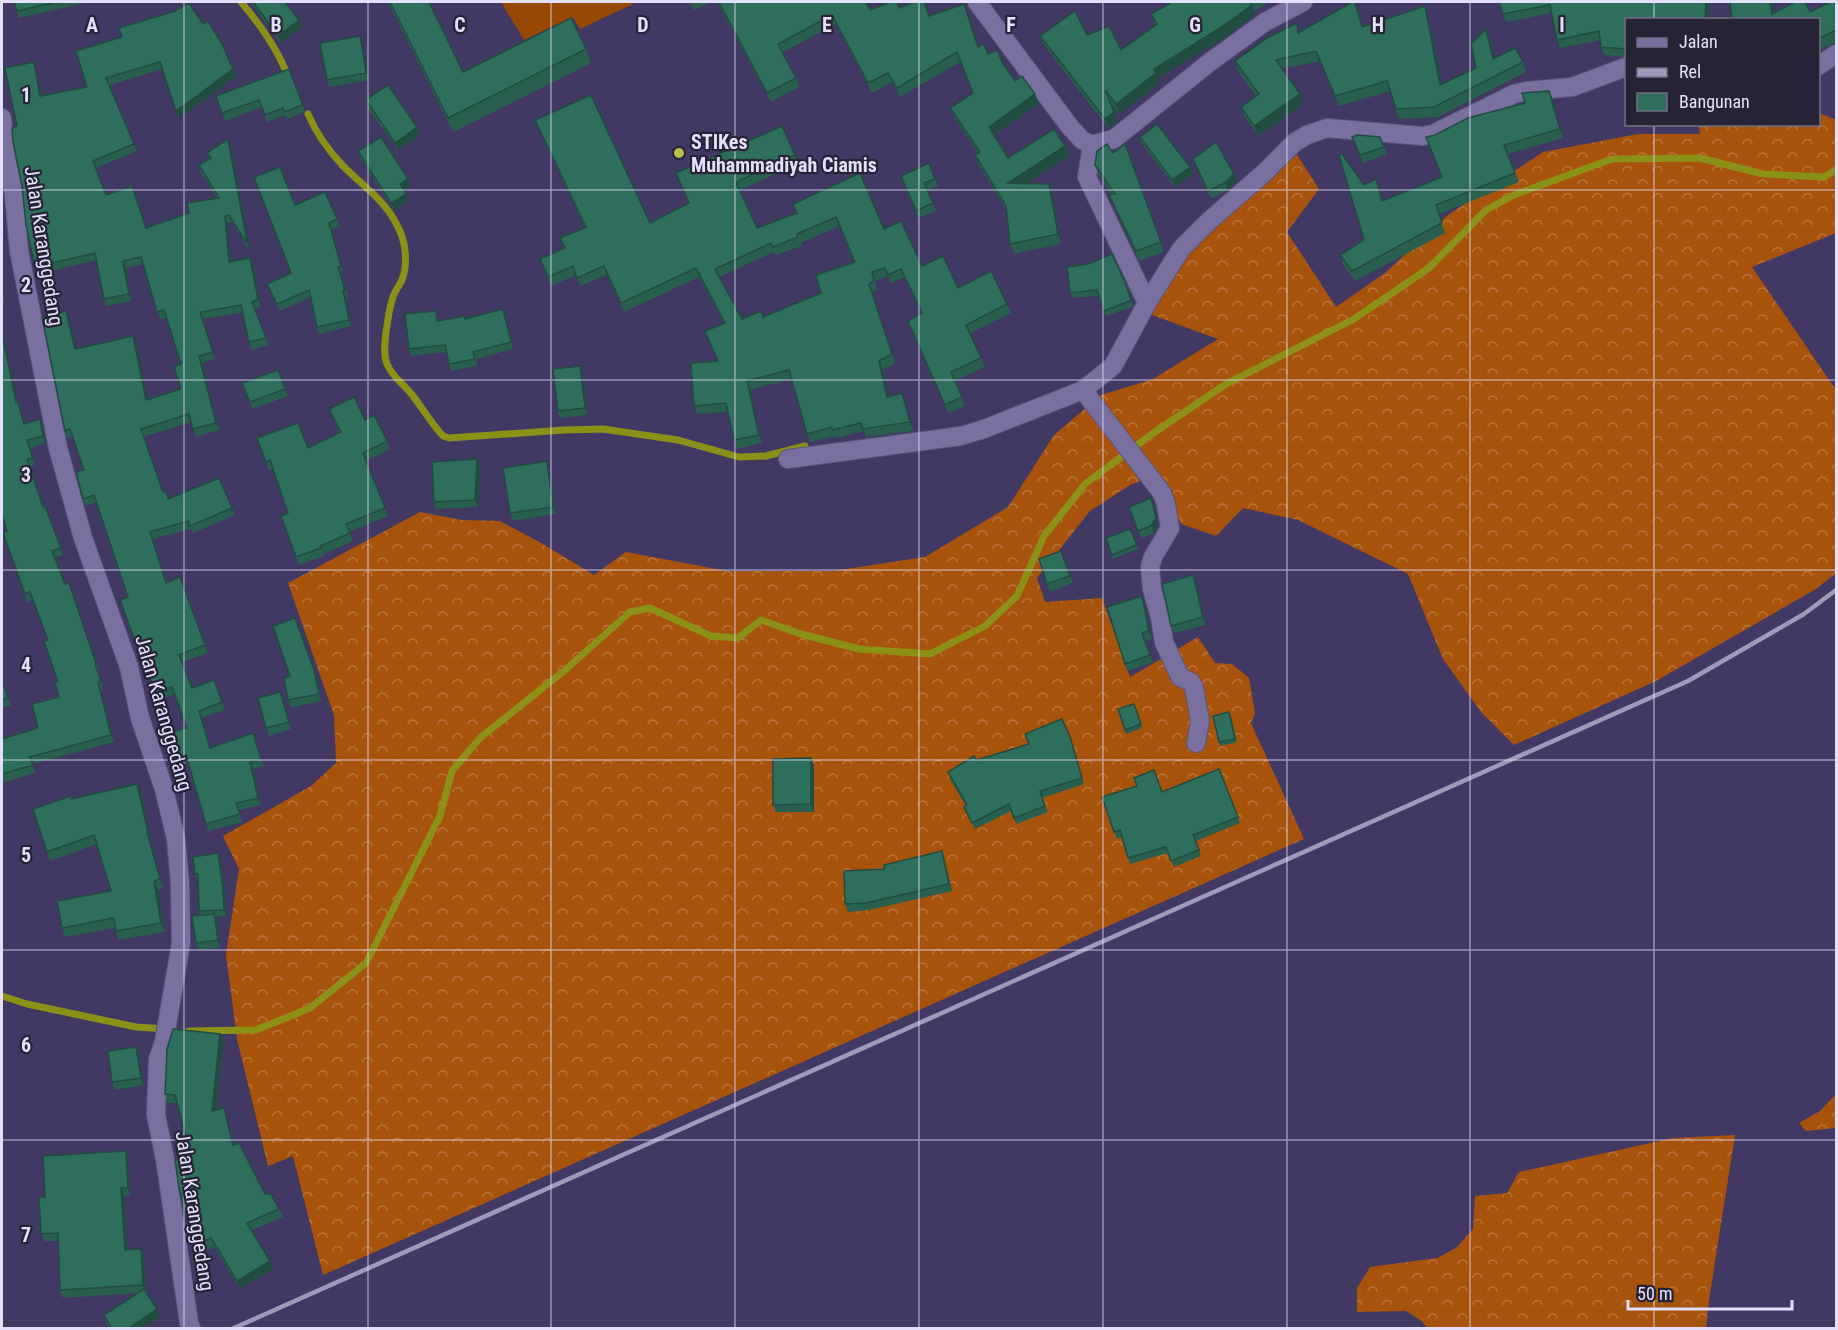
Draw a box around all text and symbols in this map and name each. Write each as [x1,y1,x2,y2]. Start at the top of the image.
text: A [86,13,98,37]
text: B [270,13,282,37]
text: C [454,13,466,37]
text: D [637,13,649,37]
text: E [822,13,832,37]
text: F [1006,13,1016,37]
text: G [1189,13,1201,37]
text: H [1372,13,1384,37]
text: I [1559,13,1565,37]
legend [1625,18,1820,126]
text: Jalan [1679,31,1718,52]
text: Rel [1679,61,1701,82]
text: 1 [21,83,31,107]
text: Bangunan [1679,91,1750,112]
place label: STIKes Muhammadiyah Ciamis [691,130,877,177]
marker: STIKes Muhammadiyah Ciamis [672,146,686,160]
street label: Jalan Karanggedang [20,164,68,328]
text: 2 [21,273,31,297]
text: 3 [21,463,31,487]
street label: Jalan Karanggedang [130,632,198,794]
text: 4 [21,653,31,677]
text: 5 [21,843,31,867]
text: 6 [21,1033,31,1057]
street label: Jalan Karanggedang [171,1129,219,1293]
text: 7 [21,1223,31,1247]
scale bar [1628,1273,1792,1311]
text: 50 m [1637,1283,1672,1304]

